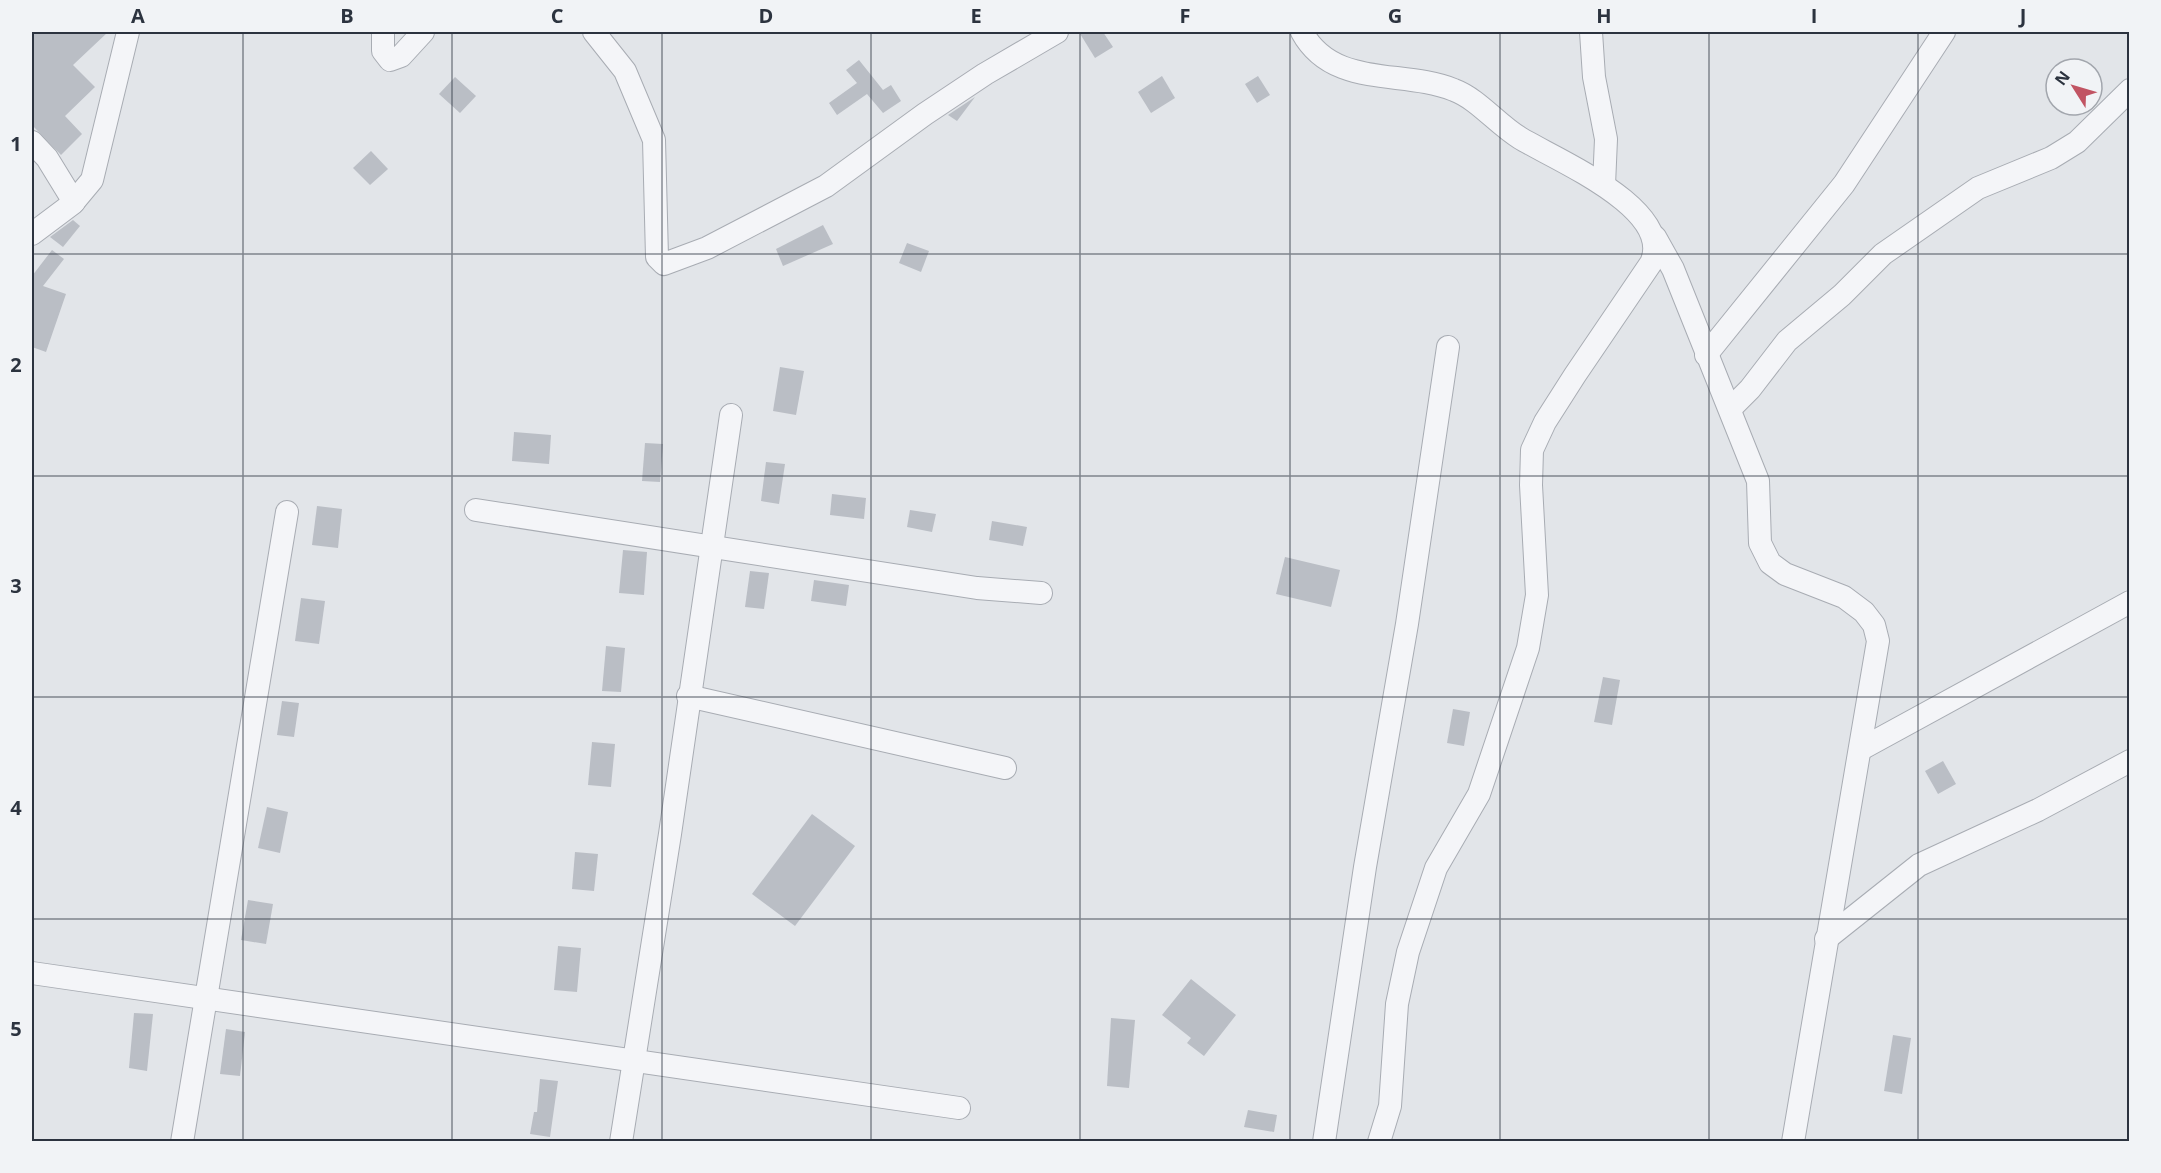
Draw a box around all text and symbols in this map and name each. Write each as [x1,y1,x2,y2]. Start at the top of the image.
text: A [131,2,145,29]
text: B [340,2,354,29]
text: C [551,2,564,29]
text: D [759,2,773,29]
text: E [970,2,982,29]
text: F [1180,2,1190,29]
text: G [1388,2,1402,29]
text: H [1596,2,1612,29]
text: I [1811,2,1817,29]
text: J [2018,2,2026,29]
north arrow [2044,57,2104,117]
text: N [2049,66,2075,90]
text: 1 [10,130,22,157]
text: 2 [10,351,22,378]
text: 3 [10,572,22,599]
text: 4 [10,794,22,821]
text: 5 [10,1015,22,1042]

